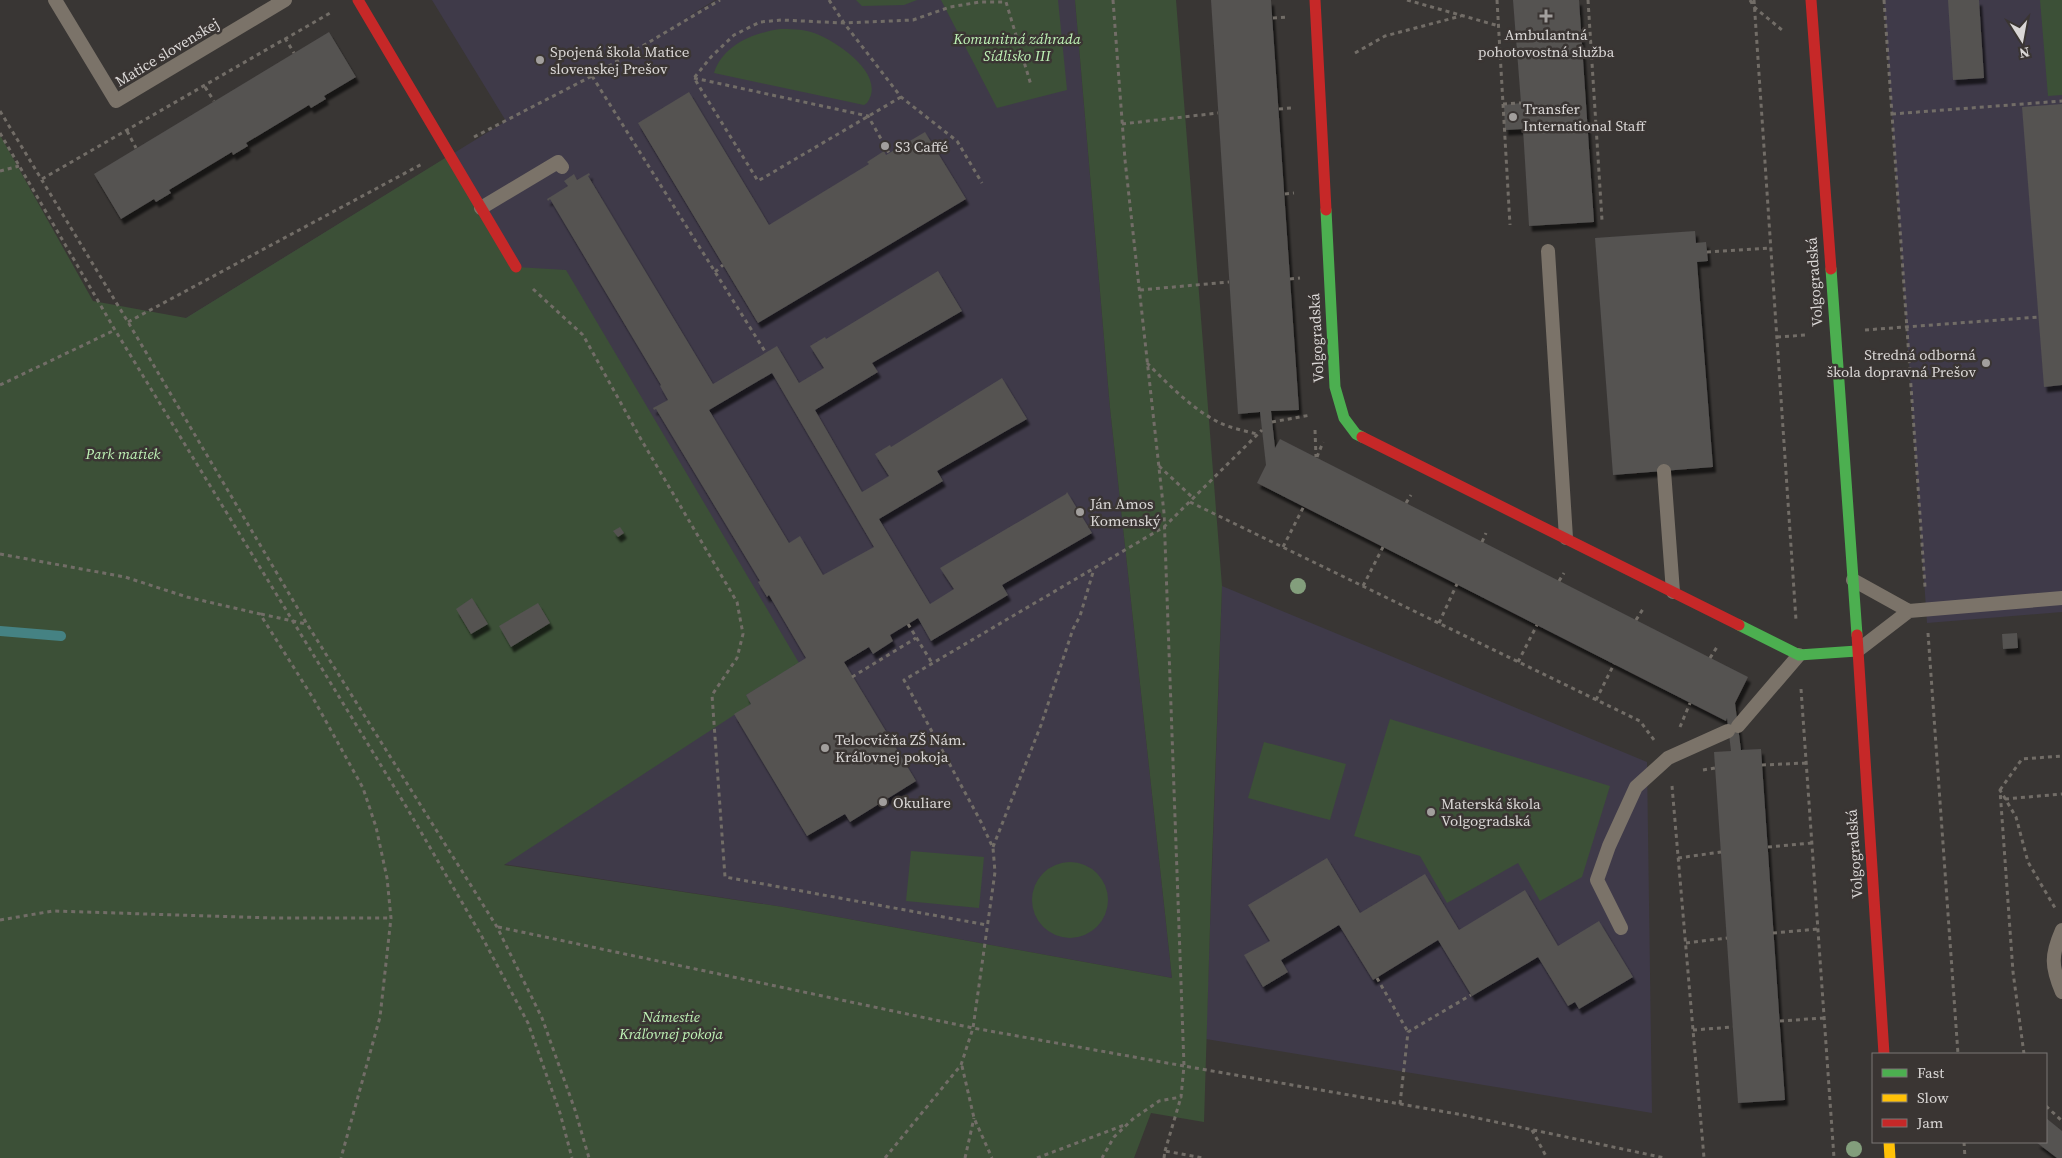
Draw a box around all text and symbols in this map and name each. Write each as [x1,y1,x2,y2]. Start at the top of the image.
marker: Ambulantná pohotovostná služba [1539,9,1553,23]
street label: Matice slovenskej [111,13,223,91]
north arrow [1997,15,2047,65]
place label: Ambulantná pohotovostná služba [1478,24,1615,62]
park label: Komunitná záhrada Sídlisko III [952,28,1081,66]
place label: Spojená škola Matice slovenskej Prešov [550,41,690,79]
text: N [2018,42,2031,64]
marker: Spojená škola Matice slovenskej Prešov [534,54,546,66]
place label: Transfer International Staff [1523,98,1646,136]
marker: Transfer International Staff [1507,111,1519,123]
place label: S3 Caffé [895,136,948,157]
marker: S3 Caffé [879,140,891,152]
street label: Volgogradská [1800,236,1828,327]
street label: Volgogradská [1303,292,1329,383]
place label: Stredná odborná škola dopravná Prešov [1827,344,1976,382]
marker: Stredná odborná škola dopravná Prešov [1980,357,1992,369]
park label: Park matiek [85,443,161,464]
place label: Ján Amos Komenský [1089,493,1161,531]
marker: Ján Amos Komenský [1074,506,1086,518]
place label: Telocvičňa ZŠ Nám. Kráľovnej pokoja [835,729,966,767]
marker: Telocvičňa ZŠ Nám. Kráľovnej pokoja [819,742,831,754]
place label: Okuliare [893,792,951,813]
place label: Materská škola Volgogradská [1441,793,1541,831]
marker: Okuliare [877,796,889,808]
marker: Materská škola Volgogradská [1425,806,1437,818]
street label: Volgogradská [1840,808,1868,899]
park label: Námestie Kráľovnej pokoja [618,1006,723,1044]
legend [1872,1053,2047,1143]
text: Fast [1917,1062,1944,1083]
text: Slow [1917,1087,1949,1108]
text: Jam [1916,1112,1944,1133]

